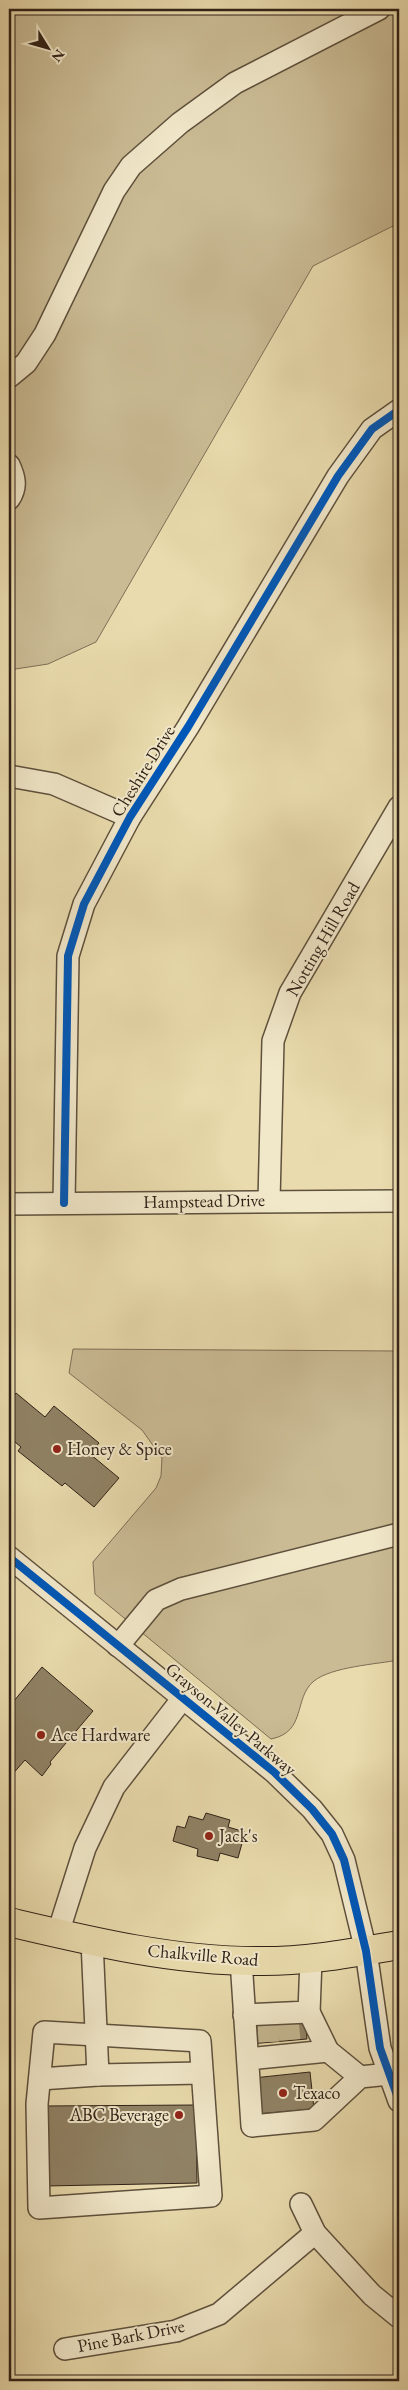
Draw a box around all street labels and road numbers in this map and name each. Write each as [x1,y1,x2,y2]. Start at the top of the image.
street label: Cheshire Drive [105,721,180,821]
street label: Notting Hill Road [280,876,365,1000]
street label: Hampstead Drive [143,1188,265,1213]
street label: Grayson Valley Parkway [161,1657,302,1780]
street label: Chalkville Road [147,1938,260,1971]
street label: Pine Bark Drive [75,2314,186,2357]

